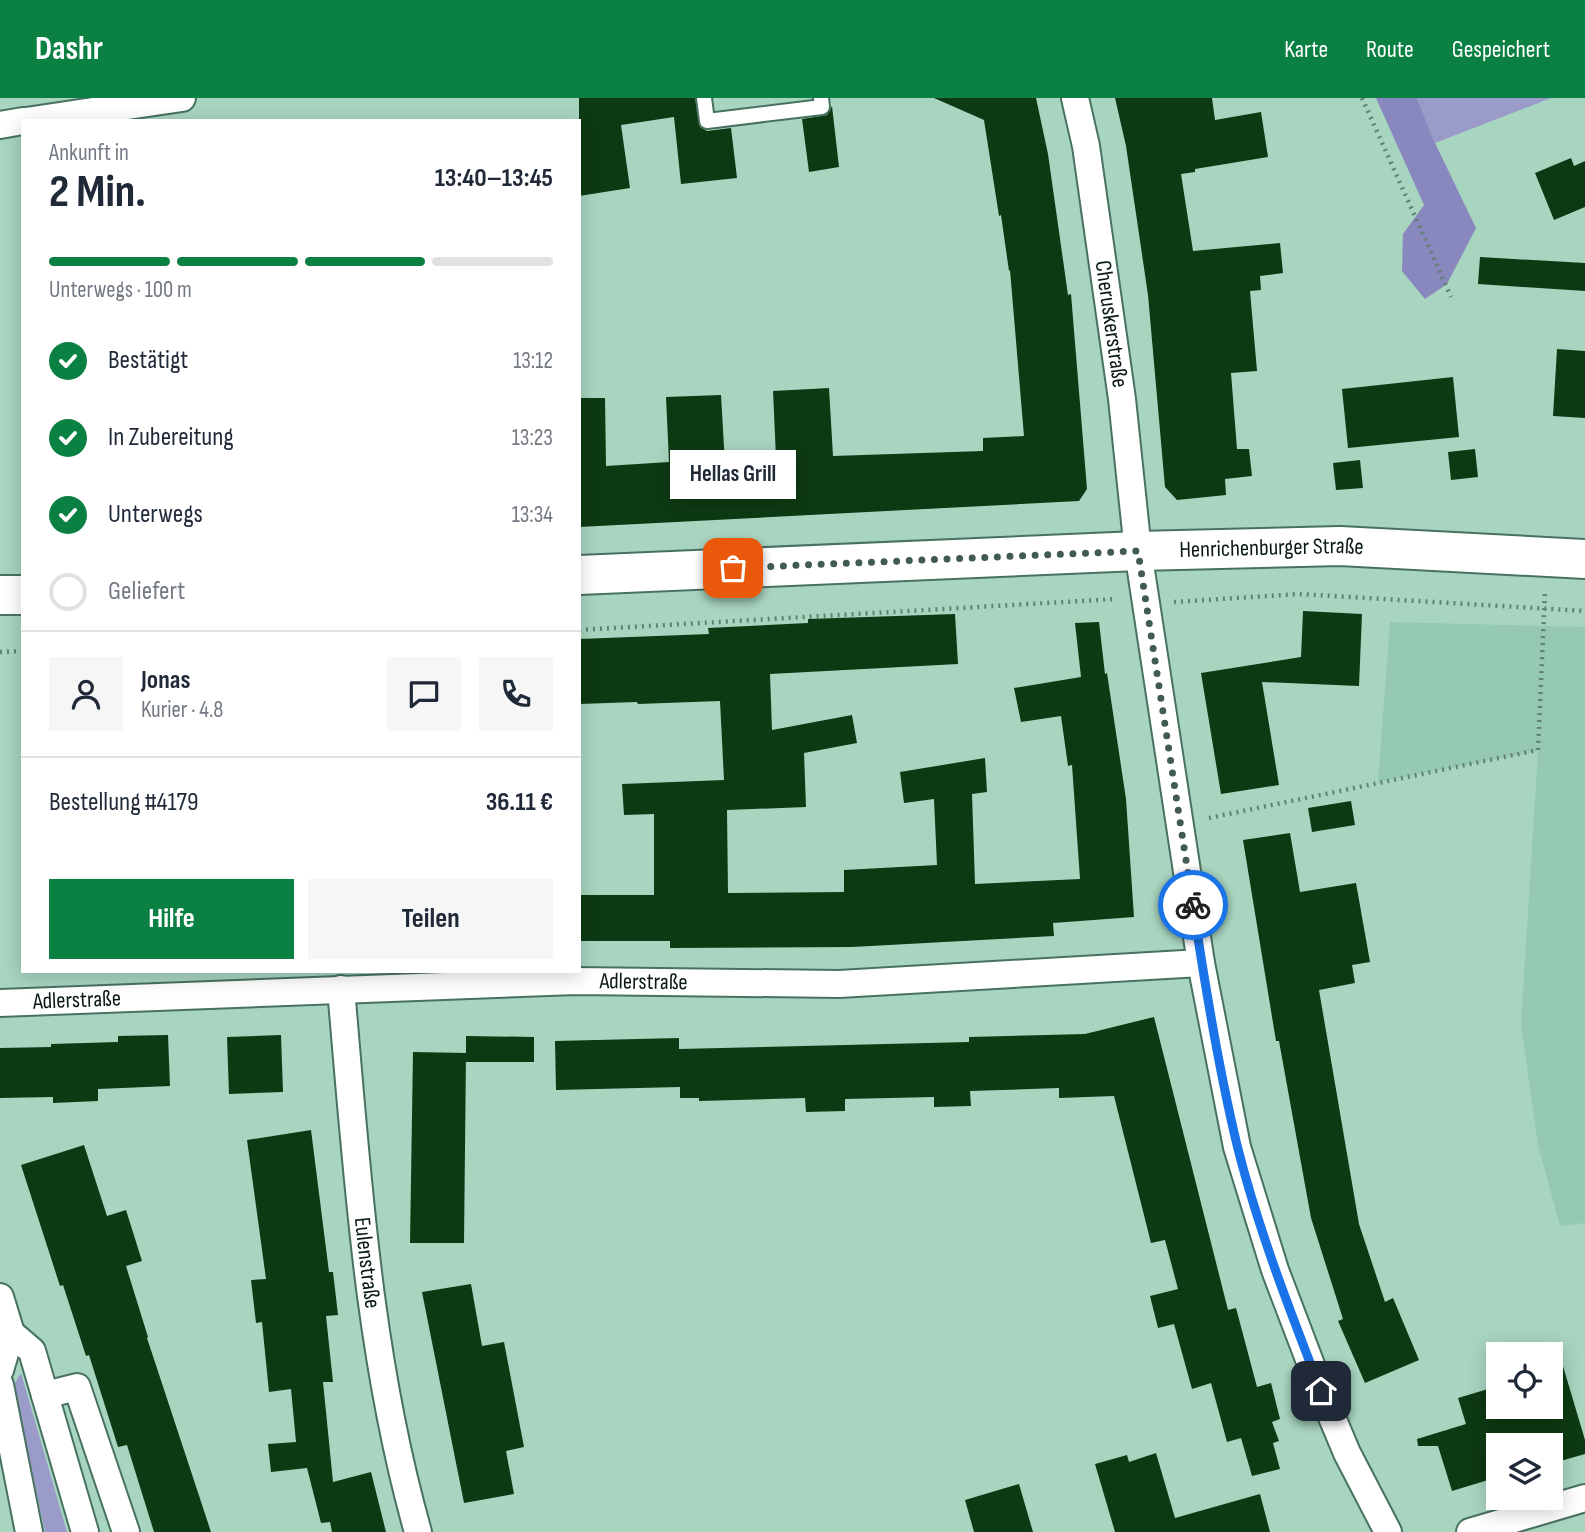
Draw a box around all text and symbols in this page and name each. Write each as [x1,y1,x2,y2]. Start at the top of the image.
text: Dashr [35,29,103,69]
text: Karte [1284,35,1328,64]
text: Route [1366,35,1414,64]
text: Gespeichert [1452,35,1550,64]
text: Ankunft in [49,139,129,167]
text: 13:40–13:45 [435,163,553,194]
text: 2 Min. [49,165,146,220]
street label: Cheruskerstraße [1088,259,1134,389]
text: Unterwegs · 100 m [49,276,192,304]
icon: check [49,342,87,380]
text: Bestätigt [108,345,188,376]
text: 13:12 [513,347,553,375]
icon: check [49,419,87,457]
text: In Zubereitung [108,422,234,453]
text: 13:23 [512,424,553,452]
callout: Hellas Grill [670,449,796,498]
text: Hellas Grill [690,460,776,488]
icon: check [49,496,87,534]
text: Unterwegs [108,499,203,530]
text: 13:34 [512,501,553,529]
street label: Henrichenburger Straße [1179,532,1364,564]
pin [703,538,763,598]
icon: bag [714,549,752,587]
text: Geliefert [108,576,185,607]
button: person [49,657,123,731]
button: chat [387,657,461,731]
button: phone [479,657,553,731]
text: Jonas [141,665,190,696]
text: Kurier · 4.8 [141,696,223,724]
text: Bestellung #4179 [49,787,198,818]
text: 36.11 € [486,787,553,818]
courier [1158,870,1228,940]
button: Hilfe [49,879,294,959]
button: Teilen [308,879,553,959]
icon: bike [1174,886,1212,924]
street label: Adlerstraße [598,967,688,996]
street label: Adlerstraße [31,984,122,1016]
street label: Eulenstraße [348,1216,387,1310]
map controls [1486,1342,1563,1510]
button: locate [1486,1342,1563,1419]
pin [1291,1361,1351,1421]
icon: home [1302,1372,1340,1410]
button: layers [1486,1433,1563,1510]

